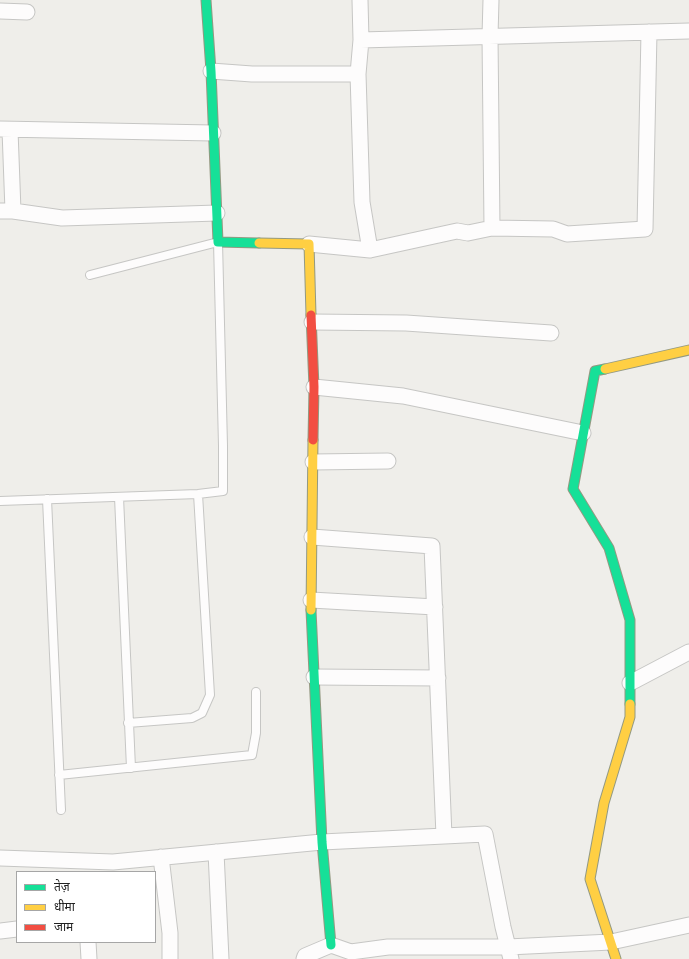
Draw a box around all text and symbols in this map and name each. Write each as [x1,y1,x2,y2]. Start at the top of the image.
legend [16,871,156,943]
text: तेज़ [54,879,70,893]
text: धीमा [54,899,75,913]
text: जाम [54,919,73,933]

